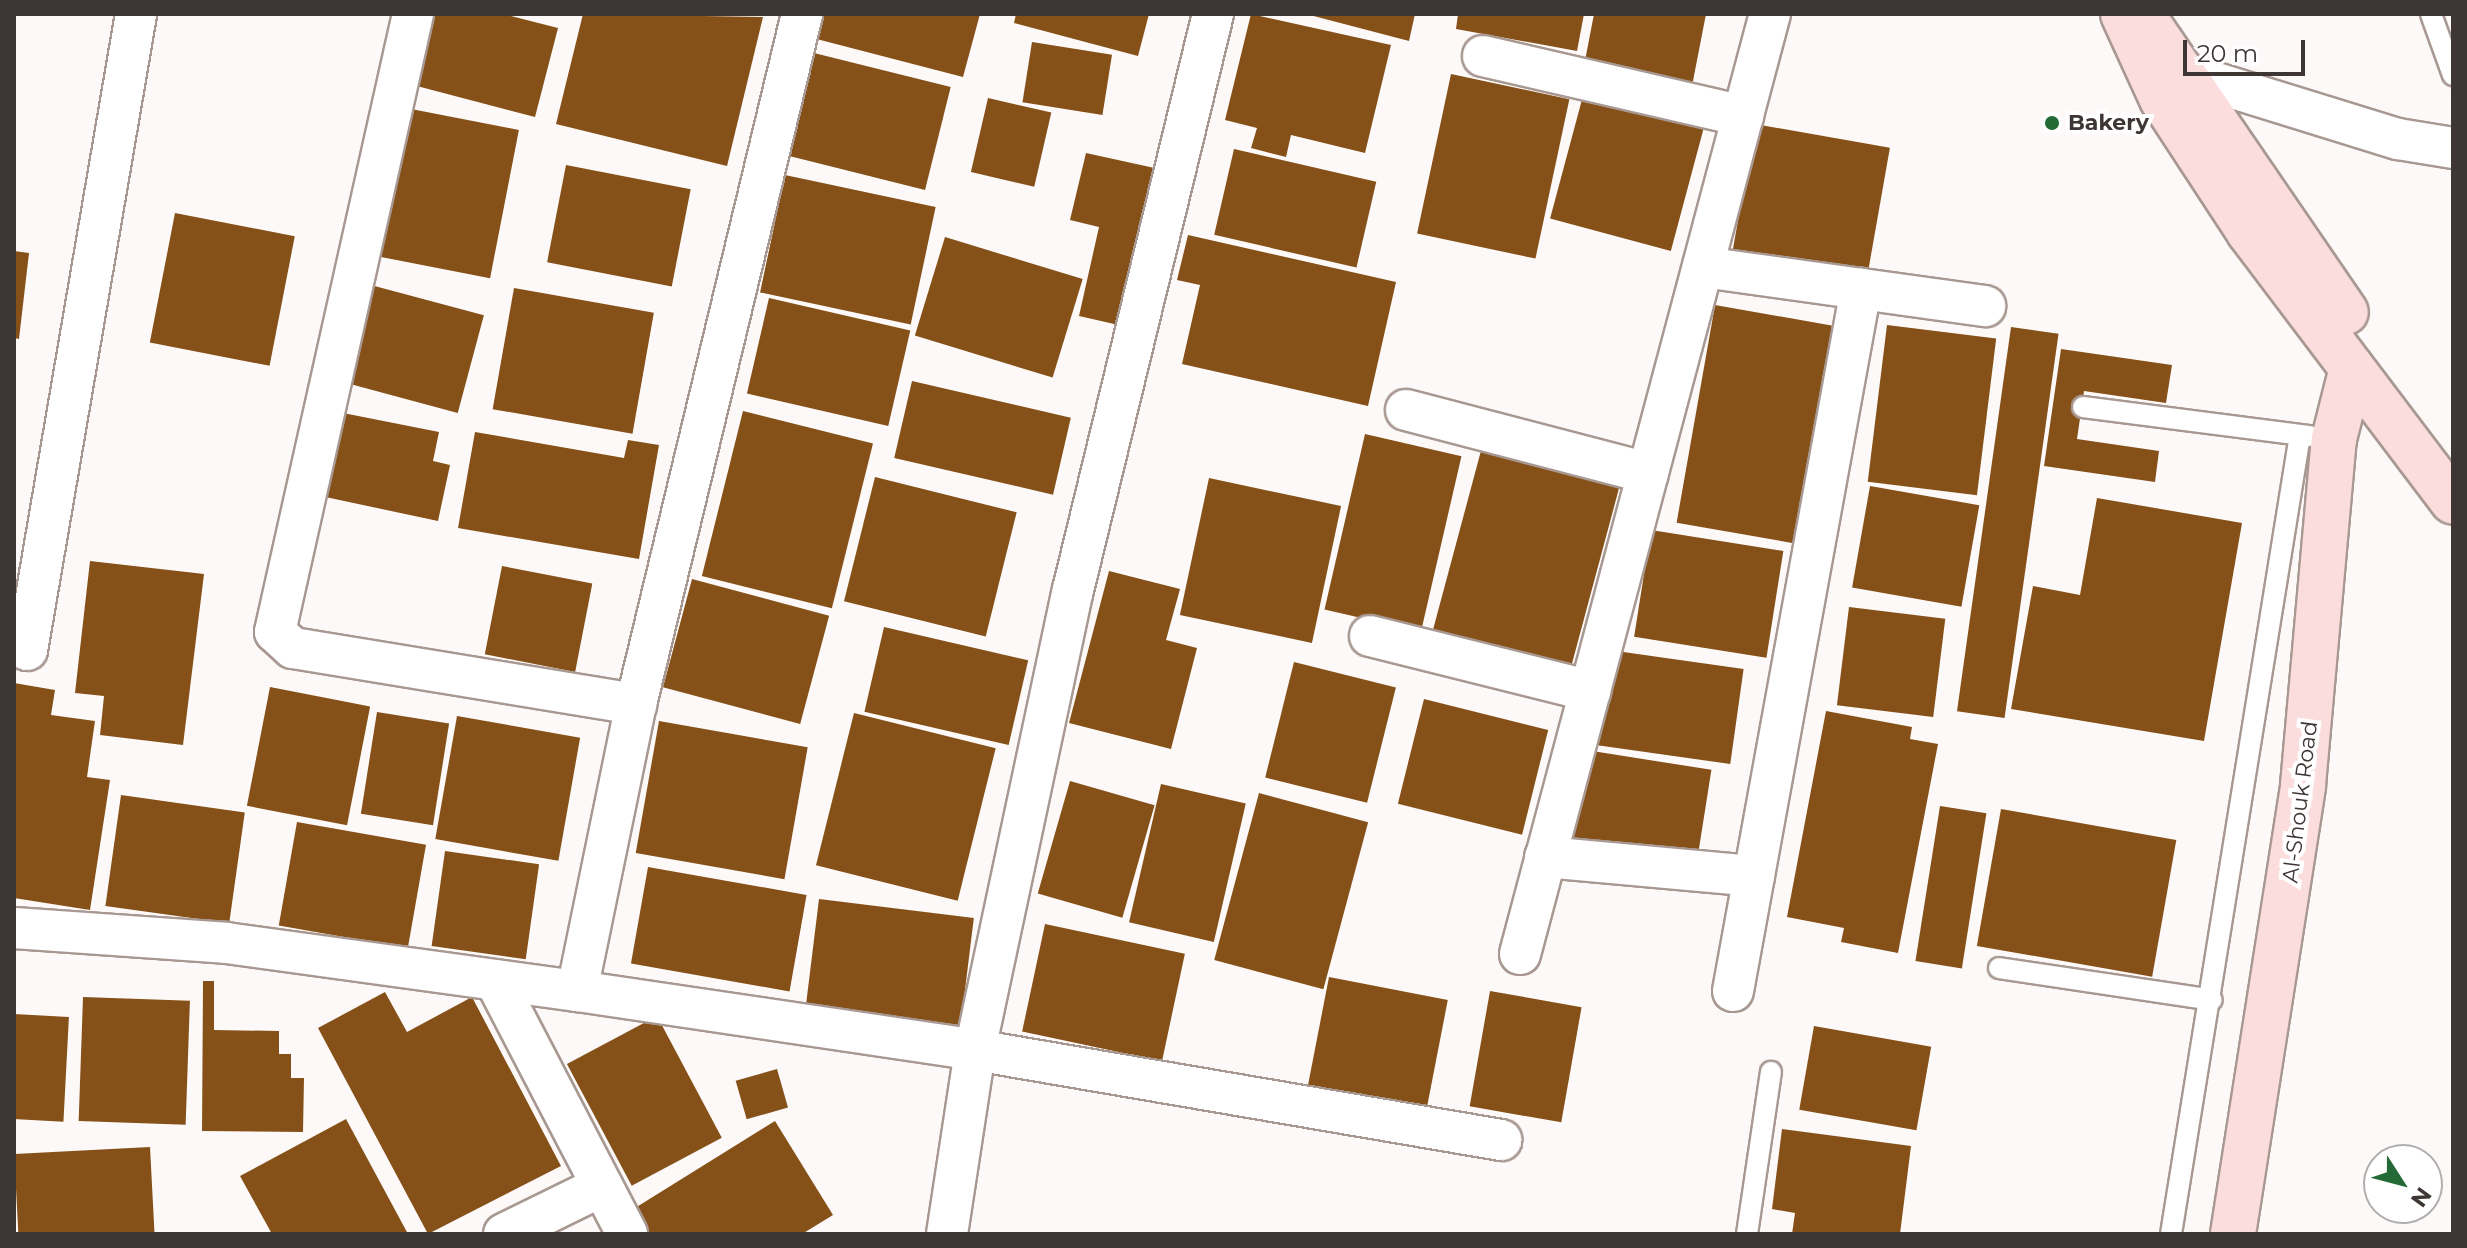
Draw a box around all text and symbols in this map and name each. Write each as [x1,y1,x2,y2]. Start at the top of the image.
scale bar [2187,24,2309,74]
text: 20 m [2197,39,2258,68]
place label: Bakery [2068,110,2149,136]
marker: Bakery [2043,114,2061,132]
street label: Al-Shouk Road [2277,719,2323,885]
north arrow [2363,1144,2443,1224]
text: N [2405,1182,2437,1212]

